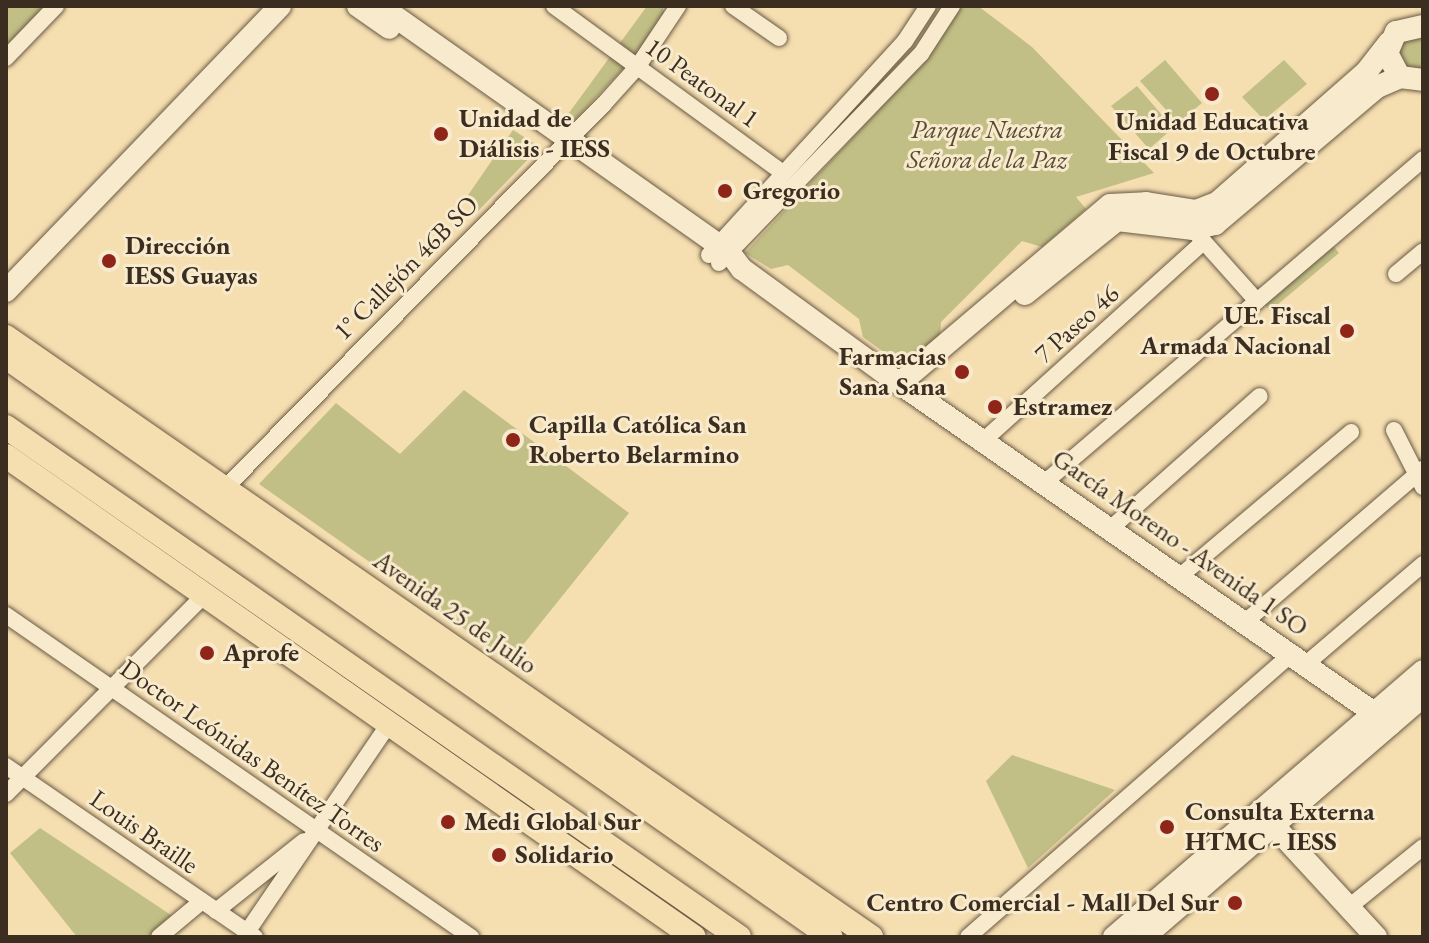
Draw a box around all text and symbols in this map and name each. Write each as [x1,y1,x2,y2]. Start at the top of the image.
street label: 10 Peatonal 1 [639,31,765,135]
marker: Unidad Educativa Fiscal 9 de Octubre [1203,85,1221,103]
place label: Unidad de Diálisis - IESS [459,103,610,164]
place label: Unidad Educativa Fiscal 9 de Octubre [1108,106,1316,168]
park label: Parque Nuestra Señora de la Paz [907,114,1067,176]
marker: Unidad de Diálisis - IESS [430,123,452,145]
place label: Gregorio [743,175,840,207]
marker: Gregorio [714,180,736,202]
street label: 1° Callejón 46B SO [327,189,485,347]
place label: Dirección IESS Guayas [125,230,258,292]
marker: Dirección IESS Guayas [100,252,118,270]
street label: 7 Paseo 46 [1029,278,1125,370]
place label: UE. Fiscal Armada Nacional [1140,300,1331,362]
marker: UE. Fiscal Armada Nacional [1338,322,1356,340]
place label: Farmacias Sana Sana [839,341,946,402]
marker: Farmacias Sana Sana [953,363,971,381]
place label: Estramez [1013,391,1112,423]
marker: Estramez [984,396,1006,418]
place label: Capilla Católica San Roberto Belarmino [529,409,747,470]
marker: Capilla Católica San Roberto Belarmino [504,431,522,449]
street label: García Moreno - Avenida 1 SO [1046,443,1314,643]
street label: Avenida 25 de Julio [367,545,543,681]
place label: Aprofe [223,637,299,669]
marker: Aprofe [198,644,216,662]
street label: Doctor Leónidas Benítez Torres [114,653,390,859]
street label: Louis Braille [84,783,204,881]
place label: Consulta Externa HTMC - IESS [1185,796,1375,858]
place label: Medi Global Sur [464,806,641,838]
marker: Medi Global Sur [439,813,457,831]
marker: Consulta Externa HTMC - IESS [1156,816,1178,838]
place label: Solidario [515,839,613,871]
marker: Solidario [490,846,508,864]
place label: Centro Comercial - Mall Del Sur [867,887,1219,919]
marker: Centro Comercial - Mall Del Sur [1226,894,1244,912]

